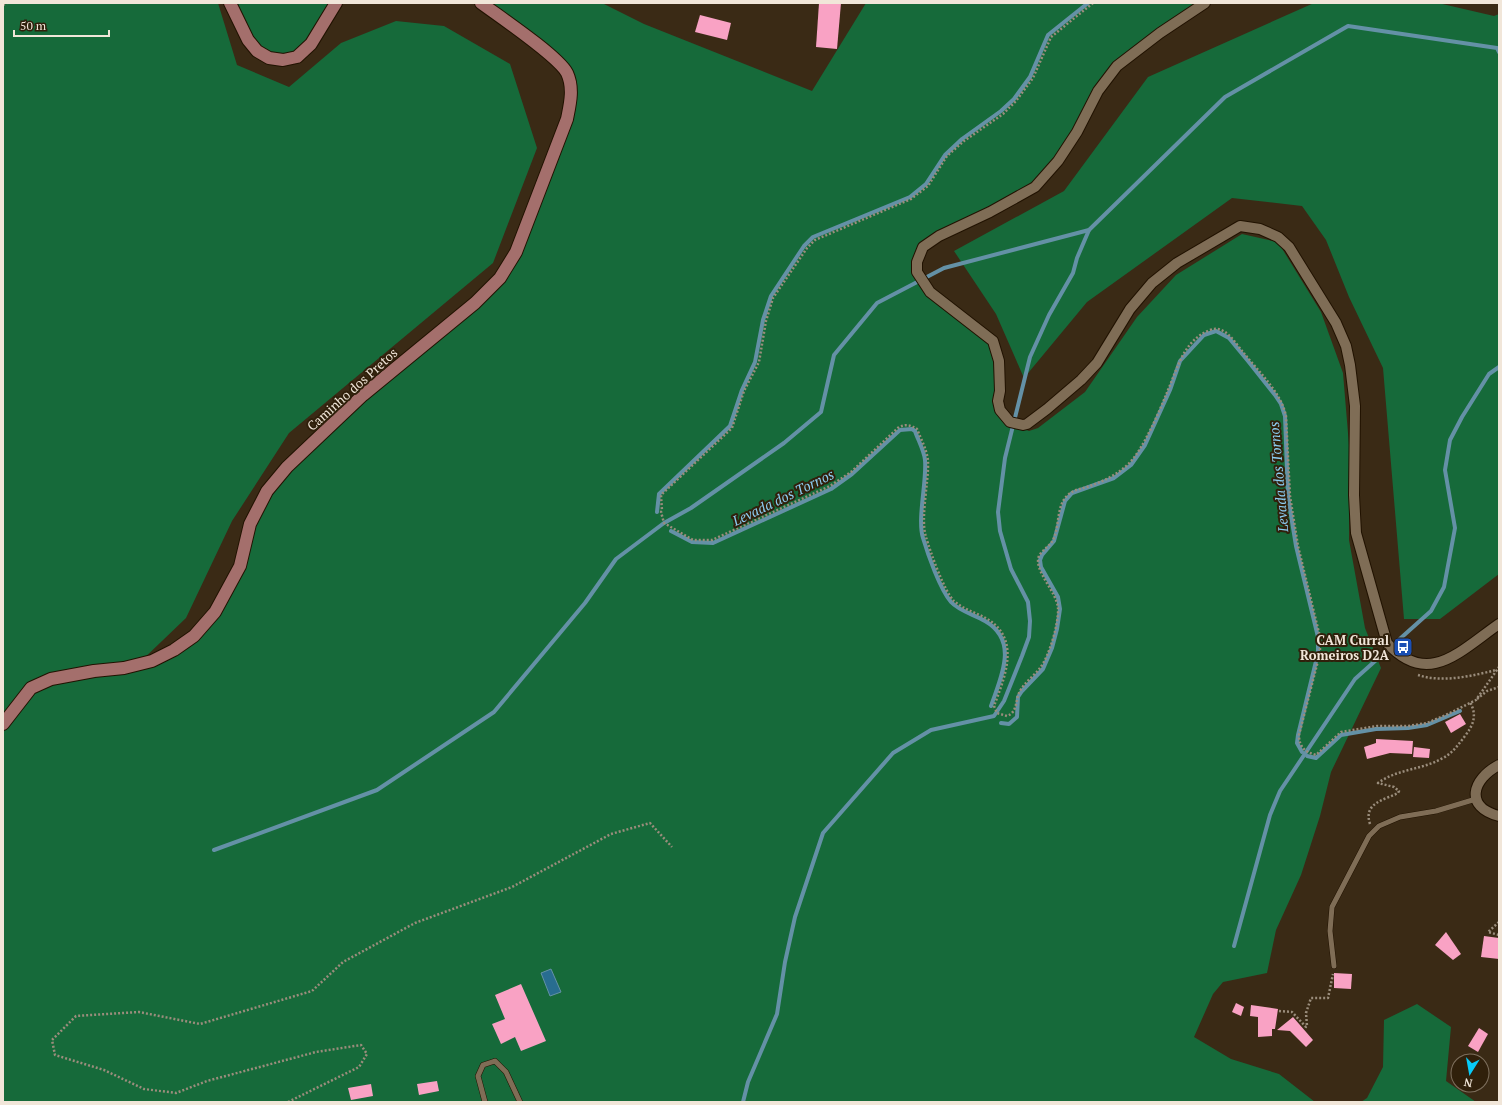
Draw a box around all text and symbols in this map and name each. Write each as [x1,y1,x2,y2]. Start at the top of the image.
scale bar [14,12,109,38]
text: 50 m [20,18,47,33]
street label: Caminho dos Pretos [303,344,401,434]
water label: Levada dos Tornos [1264,421,1292,534]
water label: Levada dos Tornos [728,464,837,530]
place label: CAM Curral Romeiros D2A [1300,631,1390,664]
bus stop icon: CAM Curral Romeiros D2A [1392,636,1414,658]
north arrow [1450,1053,1490,1093]
text: N [1462,1075,1474,1090]

